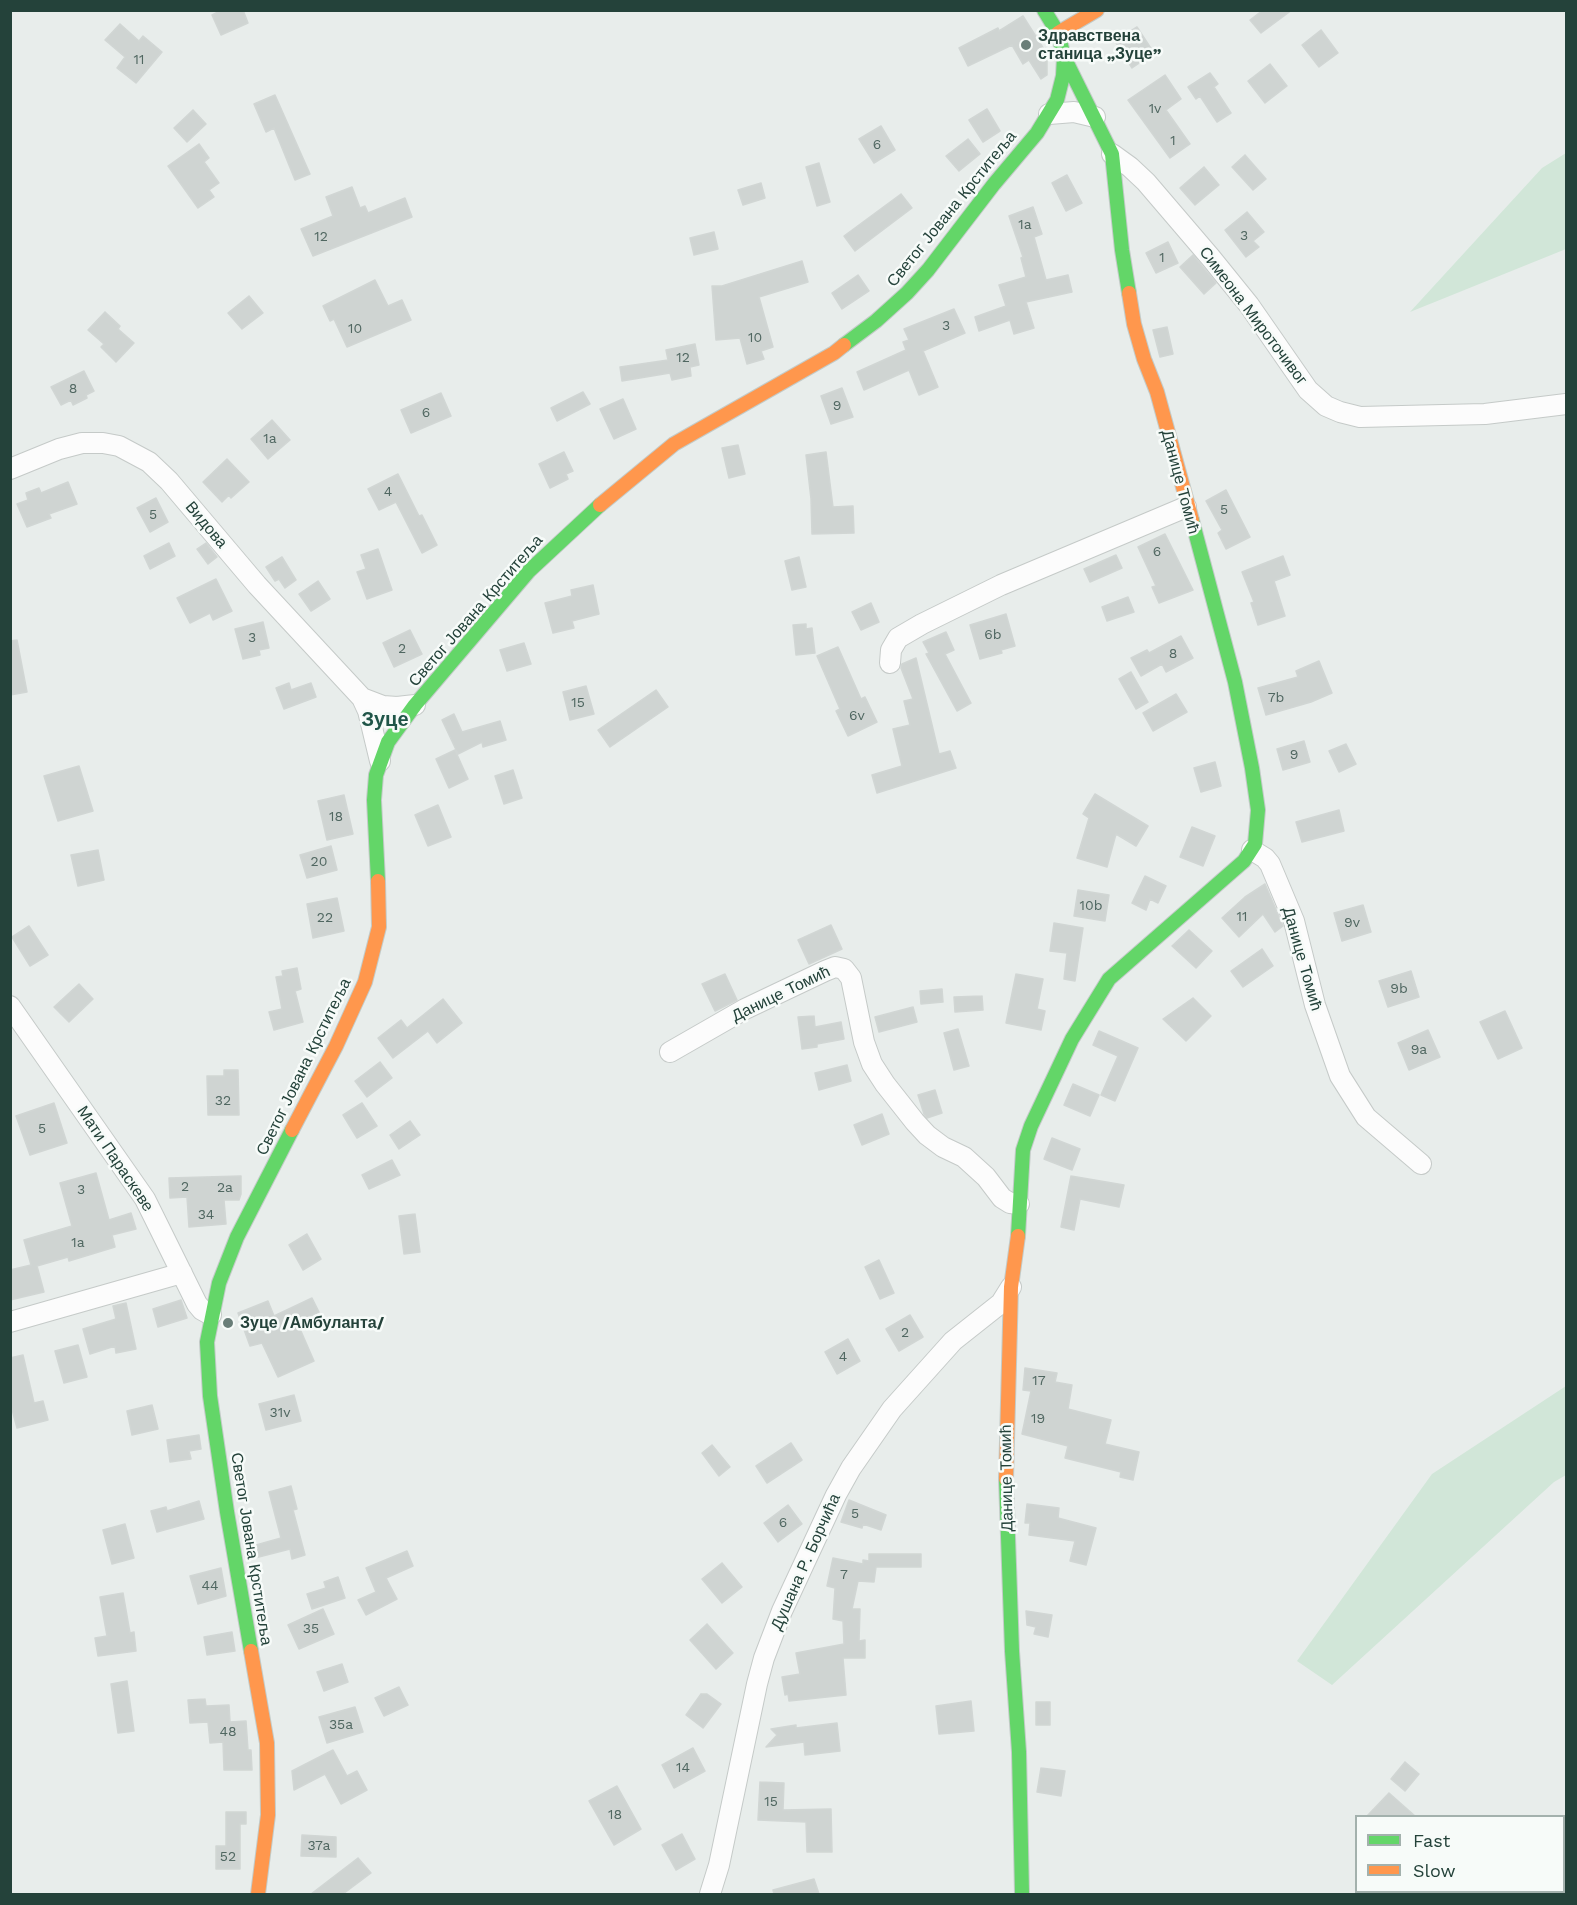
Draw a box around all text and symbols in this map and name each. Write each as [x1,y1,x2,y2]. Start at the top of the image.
place label: Здравствена станица „Зуце” [1038,26,1161,64]
marker: Здравствена станица „Зуце” [1019,38,1033,52]
house number: 11 [134,52,144,68]
house number: 1v [1149,101,1161,117]
street label: Светог Јована Крститеља [883,127,1021,291]
house number: 1 [1170,133,1176,149]
house number: 6 [873,137,881,153]
house number: 1a [1018,217,1032,233]
house number: 3 [1240,228,1248,244]
house number: 12 [314,229,328,245]
street label: Симеона Мироточивог [1195,243,1311,389]
house number: 1 [1159,250,1165,266]
house number: 3 [942,318,950,334]
house number: 10 [348,321,362,337]
house number: 10 [748,330,762,346]
house number: 12 [676,350,690,366]
house number: 8 [69,381,77,397]
house number: 9 [833,398,841,414]
house number: 6 [422,405,430,421]
street label: Данице Томић [1157,428,1203,536]
house number: 1a [263,431,277,447]
house number: 4 [384,484,392,500]
street label: Видова [181,498,231,552]
house number: 5 [1220,502,1228,518]
house number: 5 [149,507,157,523]
street label: Светог Јована Крститеља [405,531,547,691]
house number: 6 [1153,544,1161,560]
house number: 6b [984,627,1002,643]
house number: 3 [248,630,256,646]
house number: 2 [398,641,406,657]
house number: 8 [1169,646,1177,662]
house number: 7b [1268,690,1284,706]
house number: 15 [571,695,585,711]
district label: Зуце [361,708,409,732]
house number: 6v [849,708,865,724]
house number: 9 [1290,747,1298,763]
house number: 18 [329,809,343,825]
house number: 20 [311,854,327,870]
house number: 10b [1080,898,1102,914]
street label: Данице Томић [1278,905,1326,1013]
house number: 11 [1237,909,1247,925]
house number: 22 [317,910,333,926]
house number: 9v [1344,915,1360,931]
street label: Данице Томић [729,962,833,1026]
street label: Светог Јована Крститеља [253,975,355,1159]
house number: 9b [1390,981,1408,997]
house number: 9a [1411,1042,1427,1058]
house number: 32 [215,1093,231,1109]
street label: Мати Параскеве [73,1103,157,1215]
house number: 5 [38,1121,46,1137]
house number: 2 [181,1179,189,1195]
house number: 2a [217,1180,233,1196]
house number: 3 [77,1182,85,1198]
house number: 34 [198,1207,214,1223]
house number: 1a [71,1235,85,1251]
place label: Зуце /Амбуланта/ [240,1313,384,1333]
marker: Зуце /Амбуланта/ [221,1316,235,1330]
house number: 2 [901,1325,909,1341]
house number: 4 [839,1349,847,1365]
house number: 17 [1032,1373,1046,1389]
house number: 31v [270,1405,290,1421]
house number: 19 [1031,1411,1045,1427]
street label: Данице Томић [996,1424,1018,1532]
street label: Светог Јована Крститеља [226,1451,276,1647]
street label: Душана Р. Борчића [767,1491,845,1633]
house number: 5 [851,1506,859,1522]
house number: 6 [779,1515,787,1531]
house number: 7 [840,1567,848,1583]
house number: 44 [201,1578,219,1594]
house number: 35 [303,1621,319,1637]
house number: 35a [329,1717,353,1733]
house number: 48 [219,1724,237,1740]
house number: 14 [676,1760,690,1776]
house number: 15 [764,1794,778,1810]
house number: 18 [608,1807,622,1823]
legend [1355,1815,1565,1893]
text: Fast [1413,1830,1450,1851]
house number: 37a [308,1838,330,1854]
house number: 52 [220,1849,236,1865]
text: Slow [1413,1860,1456,1881]

